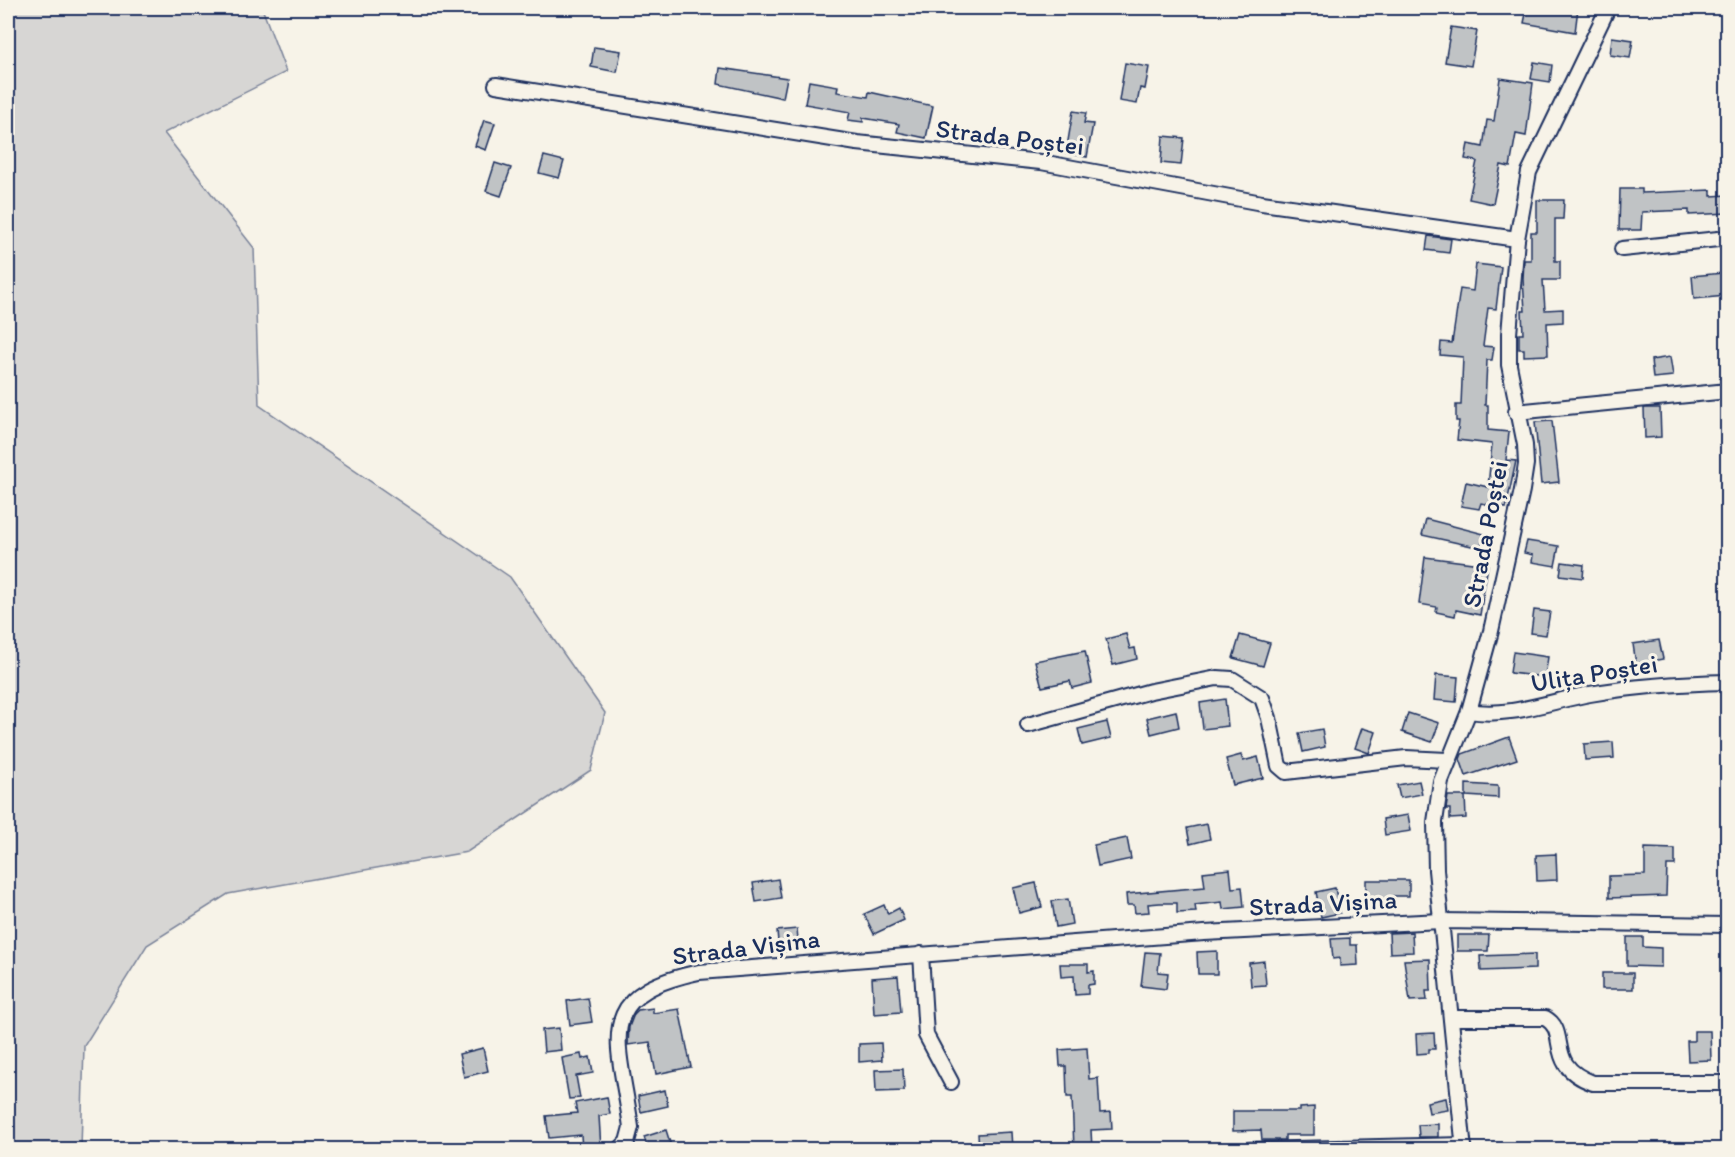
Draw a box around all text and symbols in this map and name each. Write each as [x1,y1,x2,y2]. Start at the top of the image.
street label: Strada Poștei [934,112,1086,162]
street label: Strada Poștei [1455,458,1515,610]
street label: Ulița Poștei [1528,647,1660,699]
street label: Strada Vișina [1248,883,1398,923]
street label: Strada Vișina [671,922,822,972]

